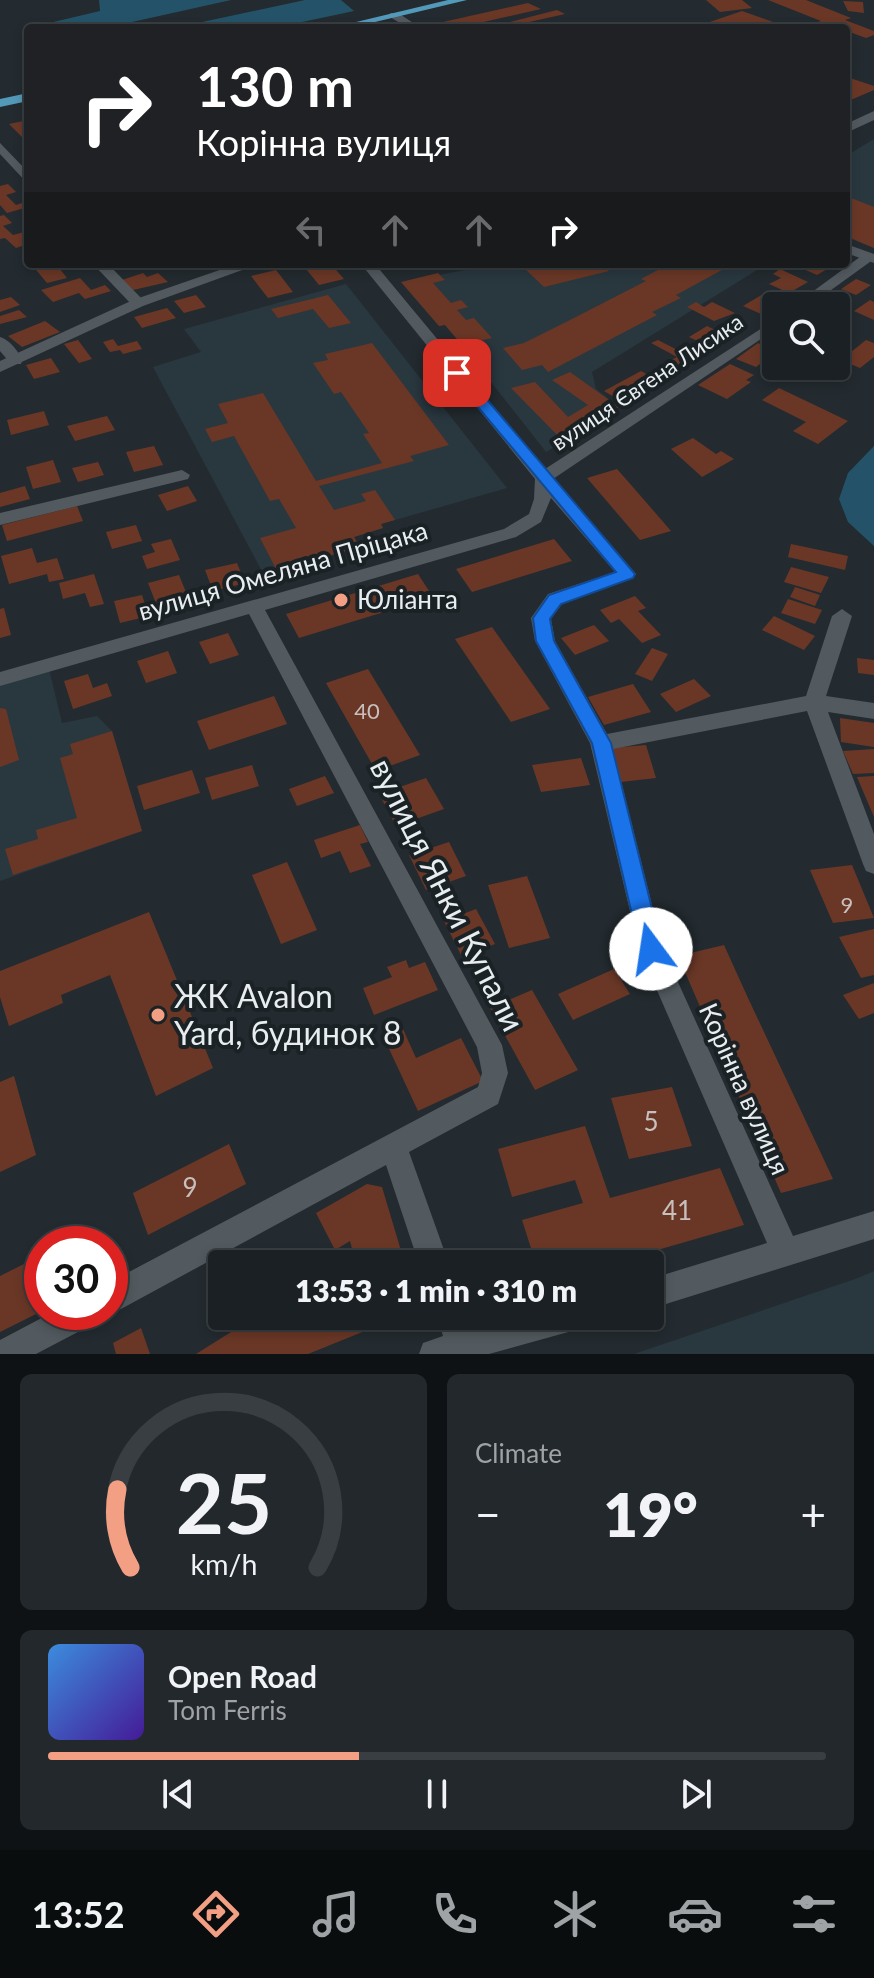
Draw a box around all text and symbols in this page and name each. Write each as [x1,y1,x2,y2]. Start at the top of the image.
text: 130 m [196,52,354,119]
icon: right [64,56,168,160]
text: Корінна вулиця [196,120,451,164]
icon: left [289,208,333,252]
icon: ahead [373,208,417,252]
icon: ahead [457,208,501,252]
icon: right [541,208,585,252]
map controls [762,292,850,380]
button: search [762,292,850,380]
street label: вулиця Євгена Лисика [546,308,747,456]
pin [423,339,491,407]
icon: arrive [435,351,479,395]
street label: вулиця Омеляна Пріцака [134,513,431,627]
place label: Юліанта [357,583,458,615]
marker: Юліанта [332,591,350,609]
house number: 40 [354,697,380,724]
street label: вулиця Янки Купали [363,752,534,1037]
house number: 9 [841,891,853,918]
position arrow [609,907,693,991]
place label: ЖК Avalon Yard, будинок 8 [174,976,401,1052]
street label: Корінна вулиця [693,998,797,1179]
marker: ЖК Avalon Yard, будинок 8 [149,1006,167,1024]
house number: 5 [643,1105,659,1137]
house number: 9 [182,1171,198,1203]
house number: 41 [662,1194,692,1226]
speed limit sign: 30 [24,1226,128,1330]
text: 13:53 · 1 min · 310 m [295,1272,577,1308]
text: Climate [475,1437,562,1469]
text: 25 [175,1452,272,1552]
text: 19° [603,1478,698,1550]
text: − [475,1488,501,1540]
text: + [800,1488,826,1540]
text: km/h [190,1547,257,1581]
text: Open Road [168,1658,317,1694]
text: Tom Ferris [168,1694,287,1726]
icon: previous [156,1772,200,1816]
icon: pause [415,1772,459,1816]
icon: next [674,1772,718,1816]
icon: directions [188,1886,244,1942]
icon: music [308,1886,364,1942]
icon: phone [427,1886,483,1942]
icon: climate [547,1886,603,1942]
icon: car [667,1886,723,1942]
icon: filters [786,1886,842,1942]
text: 13:52 [32,1892,125,1936]

